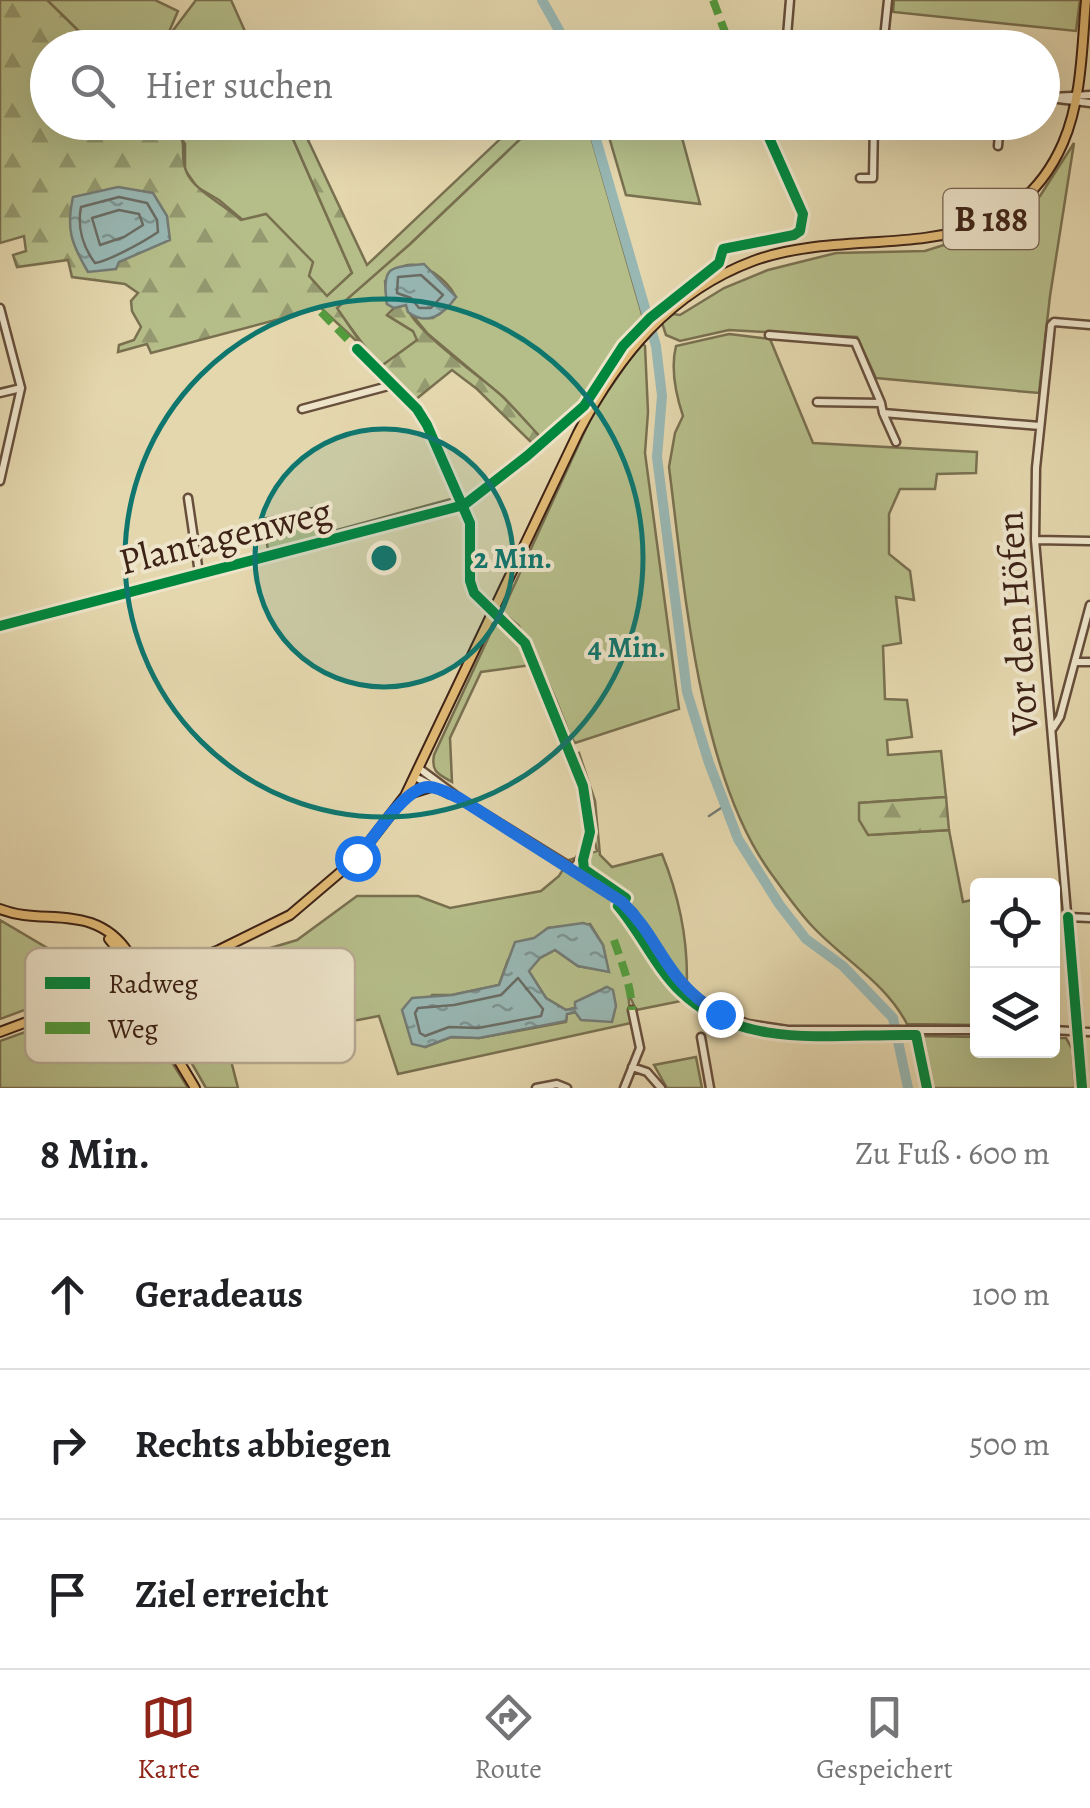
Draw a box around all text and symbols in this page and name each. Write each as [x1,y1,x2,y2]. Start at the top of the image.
search box [30,30,1060,140]
icon: search [65,58,120,113]
text: Hier suchen [145,59,333,111]
road number: B 188 [944,189,1038,249]
street label: Plantagenweg [113,485,337,587]
street label: Vor den Höfen [983,510,1051,737]
text: 2 Min. [474,538,552,578]
centre of rings [366,540,402,576]
text: 4 Min. [588,627,666,667]
route start [335,836,381,882]
map controls [970,878,1060,1058]
button: locate [970,878,1060,968]
legend [25,948,355,1063]
text: Radweg [108,965,198,1003]
button: layers [970,968,1060,1058]
route end [698,992,744,1038]
text: Weg [107,1010,158,1048]
text: 8 Min. [40,1125,150,1182]
text: Zu Fuß · 600 m [855,1131,1050,1175]
icon: ahead [40,1267,95,1322]
text: Geradeaus [135,1268,303,1320]
text: 100 m [972,1272,1050,1316]
icon: right [40,1417,95,1472]
text: Rechts abbiegen [135,1418,391,1470]
text: 500 m [969,1422,1050,1466]
icon: arrive [40,1567,95,1622]
text: Ziel erreicht [135,1568,329,1620]
tab: Karte [137,1690,200,1788]
tab: Route [475,1690,542,1788]
tab: Gespeichert [816,1690,953,1788]

